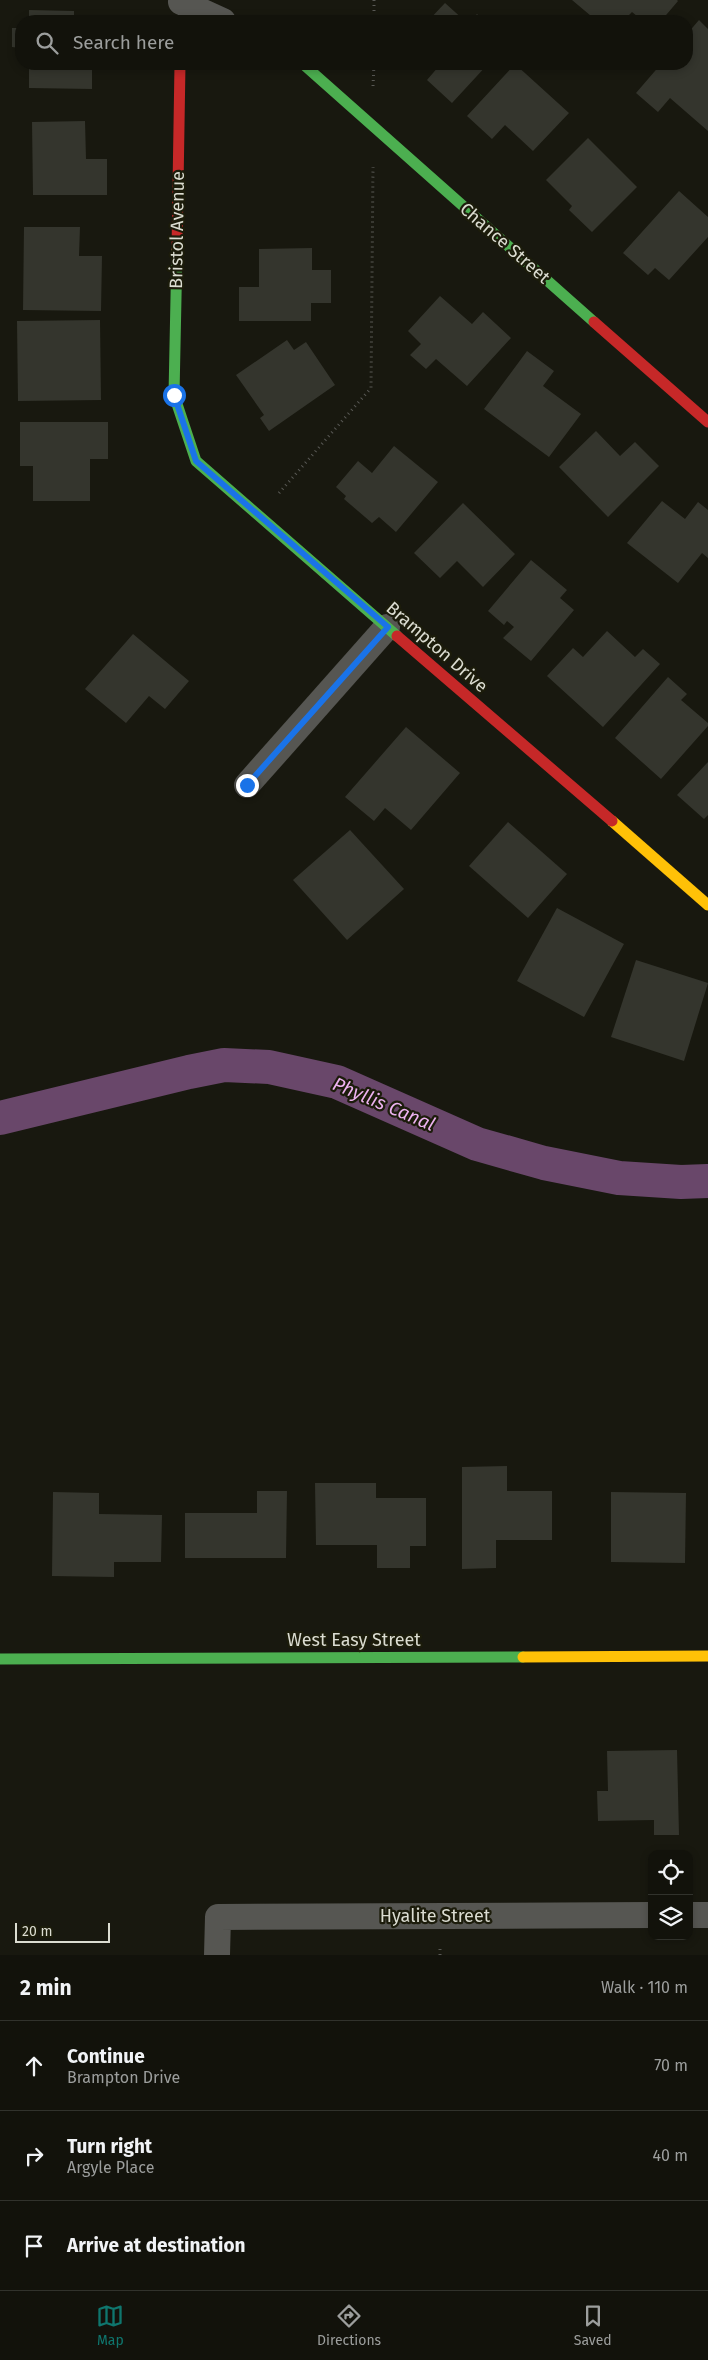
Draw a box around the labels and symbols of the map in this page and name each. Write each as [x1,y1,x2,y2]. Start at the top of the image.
street label: Bristol Avenue [165,171,189,289]
street label: Chance Street [455,198,555,289]
route start [163,384,186,407]
street label: Brampton Drive [382,597,492,697]
route end [236,774,259,797]
water label: Phyllis Canal [329,1072,439,1136]
street label: West Easy Street [287,1629,421,1651]
street label: Hyalite Street [380,1905,491,1927]
scale bar [15,1920,110,1943]

